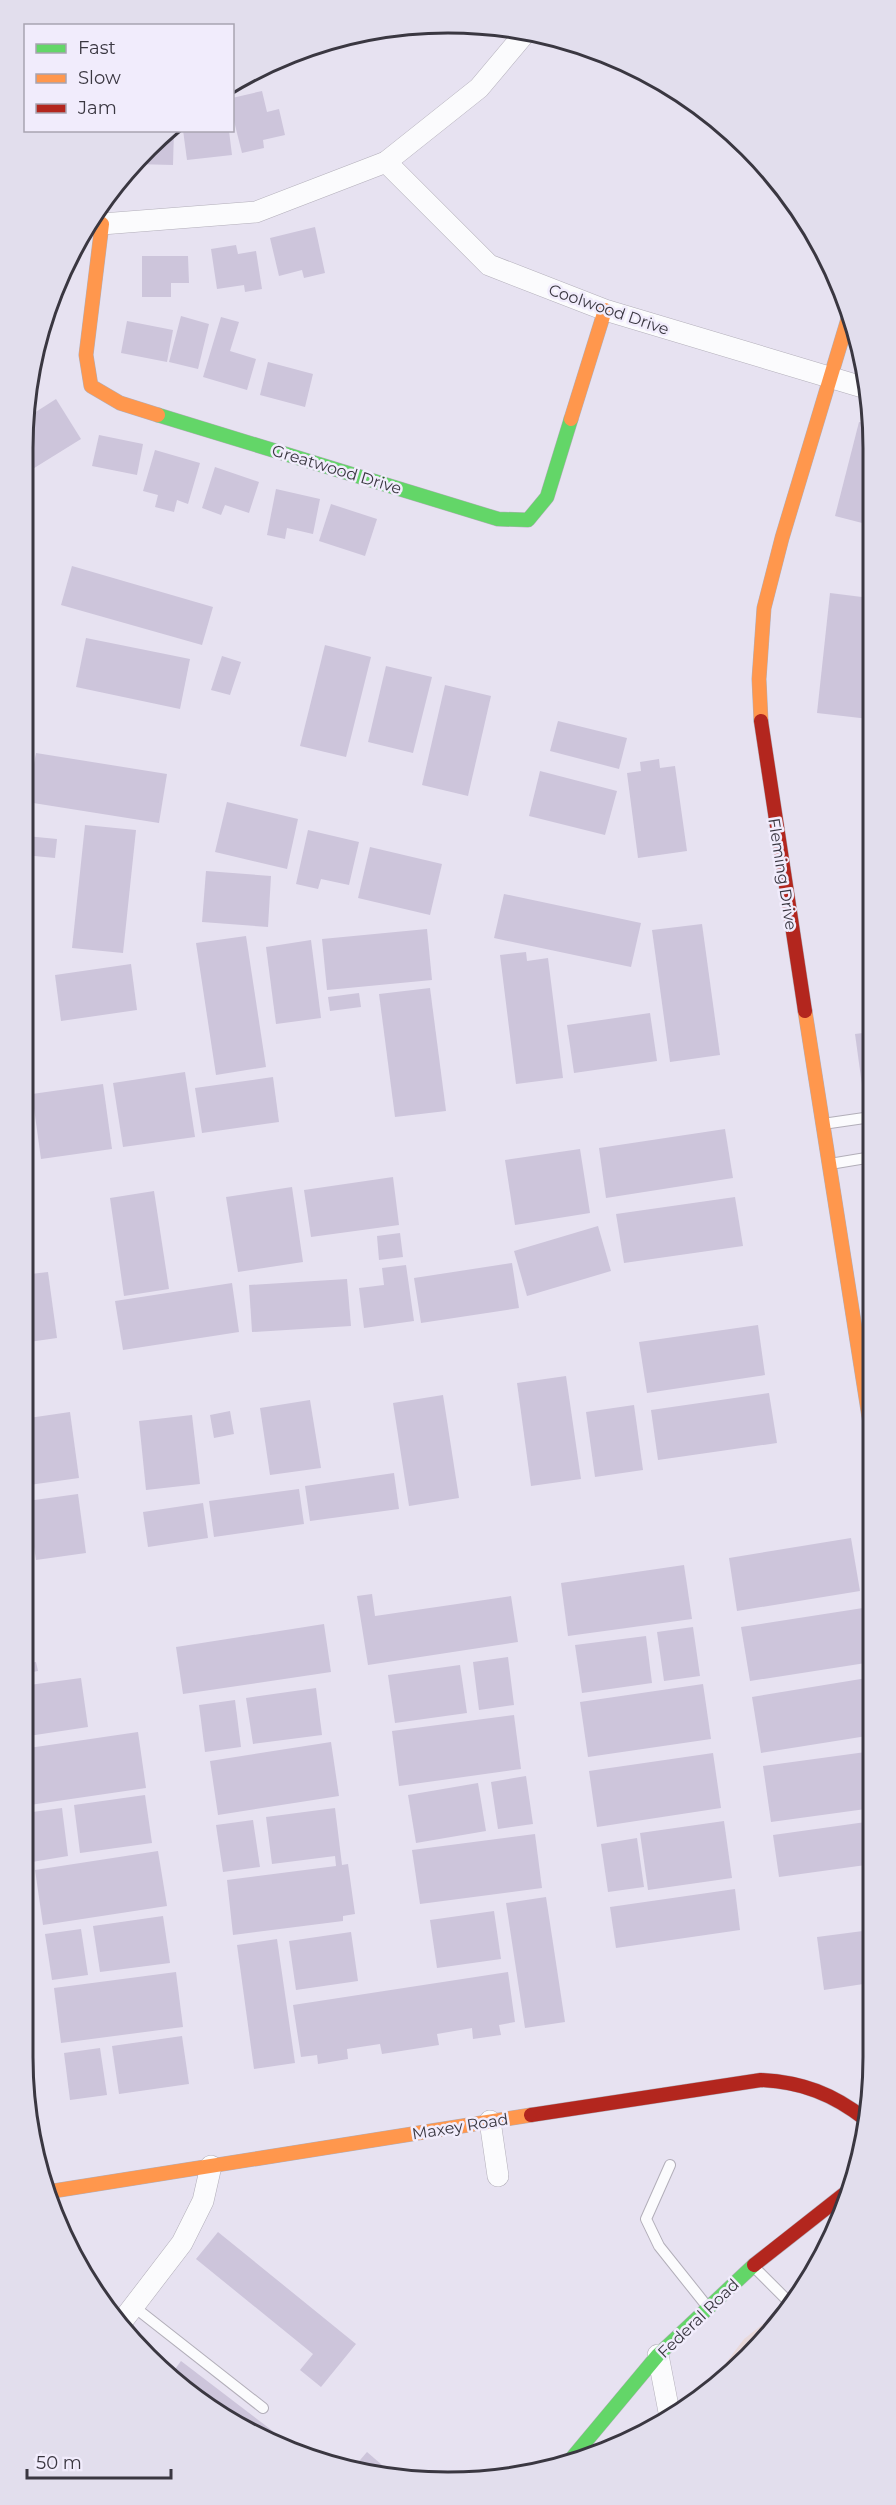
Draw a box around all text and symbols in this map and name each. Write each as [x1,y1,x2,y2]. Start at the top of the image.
legend [24,24,234,132]
text: Fast [78,37,116,59]
text: Slow [78,67,121,89]
text: Jam [77,97,117,119]
street label: Coolwood Drive [546,280,672,339]
street label: Greatwood Drive [270,441,404,498]
street label: Fleming Drive [764,817,801,931]
street label: Maxey Road [411,2110,510,2143]
street label: Federal Road [654,2275,743,2362]
scale bar [27,2442,171,2480]
text: 50 m [36,2452,82,2474]

